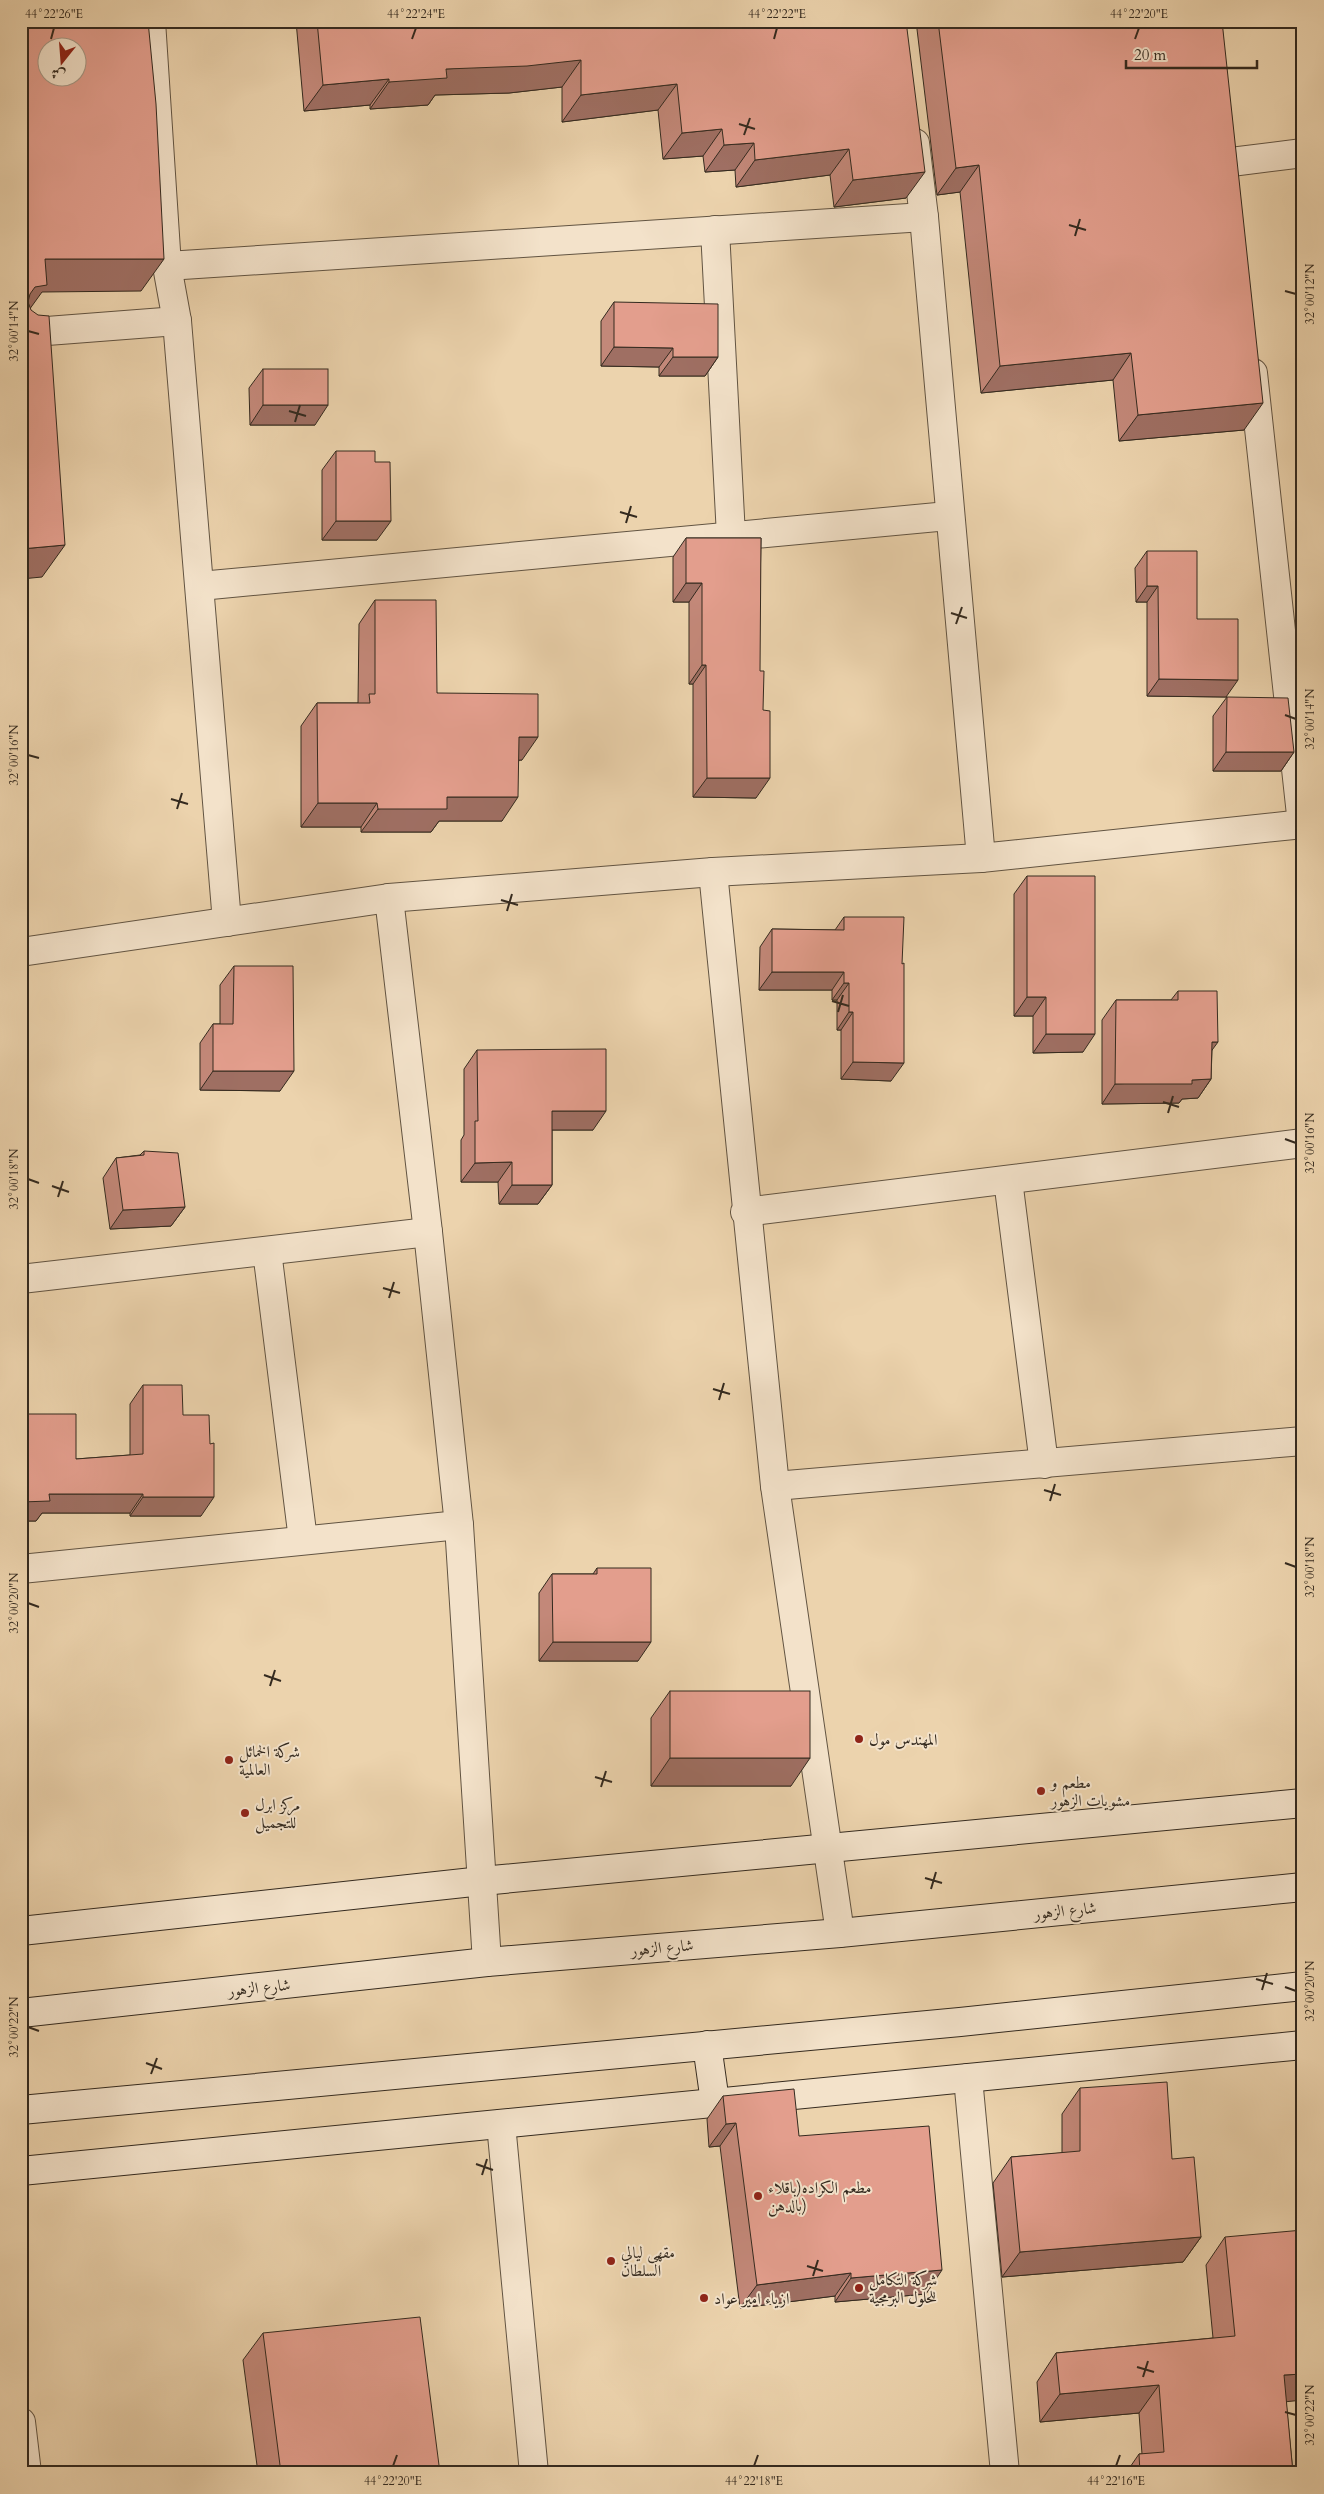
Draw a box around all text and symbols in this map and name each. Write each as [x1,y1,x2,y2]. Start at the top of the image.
text: 44°22'26"E [25,6,83,22]
text: 44°22'24"E [387,6,445,22]
text: 44°22'22"E [748,6,806,22]
text: 44°22'20"E [1110,6,1168,22]
north arrow [38,38,88,88]
scale bar [1126,38,1258,70]
text: 20 m [1134,45,1166,65]
text: ش [49,63,68,85]
text: 32°00'12"N [1302,263,1318,324]
text: 32°00'14"N [6,300,22,361]
text: 32°00'14"N [1302,688,1318,749]
text: 32°00'16"N [6,724,22,785]
text: 32°00'16"N [1302,1112,1318,1173]
text: 32°00'18"N [6,1148,22,1209]
text: 32°00'18"N [1302,1536,1318,1597]
text: 32°00'20"N [6,1572,22,1633]
place label: المهندس مول [869,1729,937,1751]
marker: المهندس مول [853,1733,865,1745]
place label: شركة الخمائل العالمية [239,1741,300,1781]
marker: شركة الخمائل العالمية [223,1754,235,1766]
place label: مطعم و مشويات الزهور [1049,1772,1130,1812]
marker: مطعم و مشويات الزهور [1035,1785,1047,1797]
place label: مركز ابرل للتجميل [255,1794,300,1834]
marker: مركز ابرل للتجميل [239,1807,251,1819]
street label: شارع الزهور [1031,1897,1098,1927]
street label: شارع الزهور [628,1934,695,1964]
text: 32°00'20"N [1302,1960,1318,2021]
street label: شارع الزهور [225,1974,292,2004]
text: 32°00'22"N [6,1996,22,2057]
place label: مطعم الكراده(باقلاء بالدهن) [768,2177,872,2217]
marker: مطعم الكراده(باقلاء بالدهن) [752,2190,764,2202]
place label: مقهى ليالي السلطان [621,2242,675,2282]
marker: مقهى ليالي السلطان [605,2255,617,2267]
place label: شركة التكامل للحلول البرمجية [869,2269,937,2309]
marker: شركة التكامل للحلول البرمجية [853,2282,865,2294]
place label: ازياء امير عواد [714,2288,790,2310]
marker: ازياء امير عواد [698,2292,710,2304]
text: 32°00'22"N [1302,2384,1318,2445]
text: 44°22'20"E [364,2473,422,2489]
text: 44°22'18"E [725,2473,783,2489]
text: 44°22'16"E [1087,2473,1145,2489]

